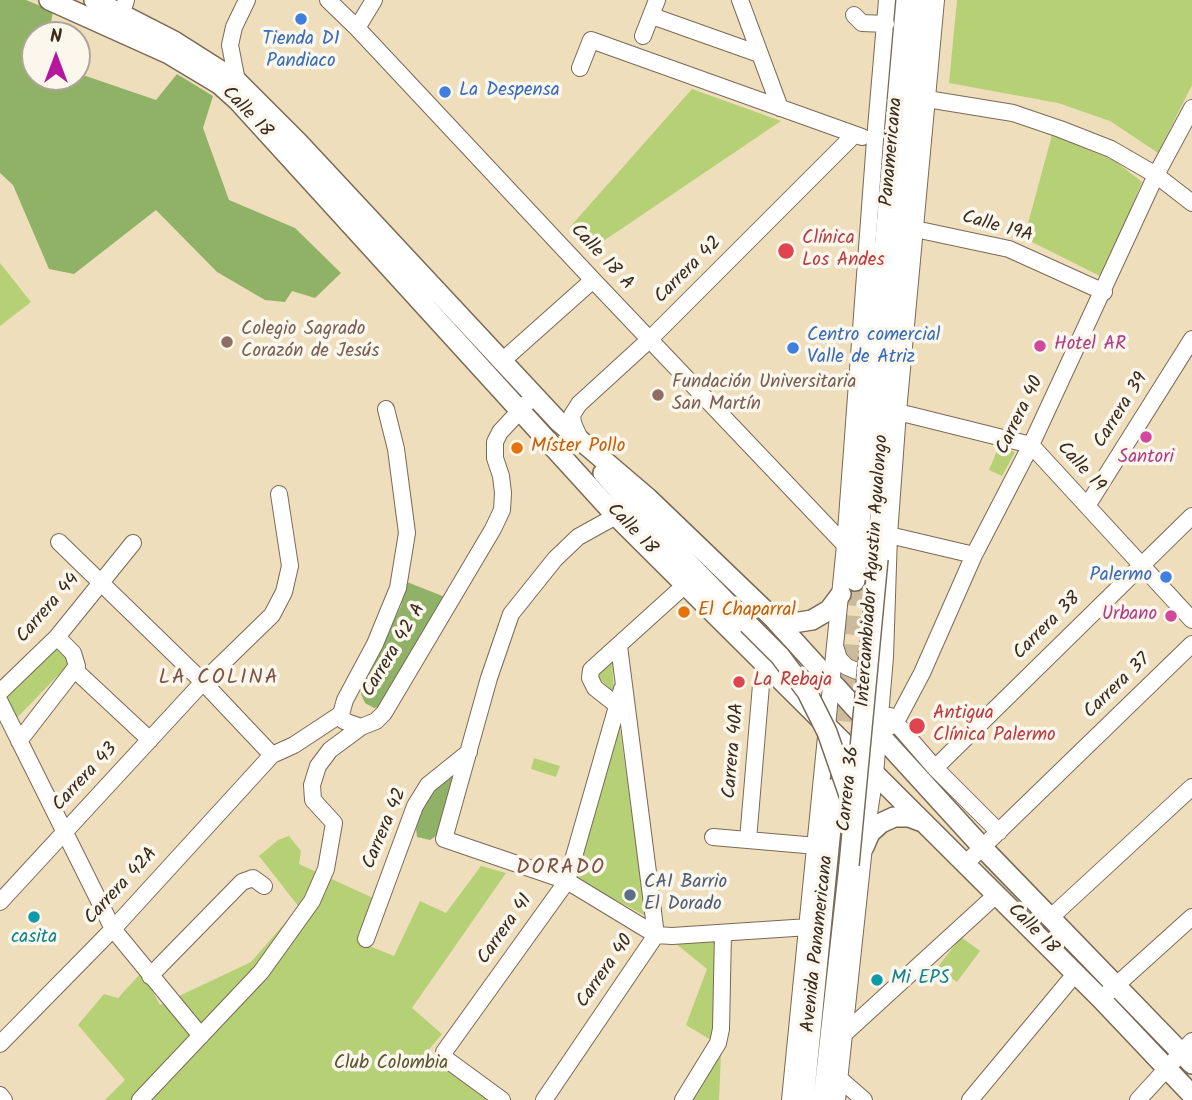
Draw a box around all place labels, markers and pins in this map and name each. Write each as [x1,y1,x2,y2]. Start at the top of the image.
marker: Tienda D1 Pandiaco [293,11,309,27]
place label: Tienda D1 Pandiaco [262,30,340,74]
place label: La Despensa [459,81,560,103]
marker: La Despensa [437,84,453,100]
place label: Clínica Los Andes [802,229,884,273]
marker: Clínica Los Andes [776,241,796,261]
place label: Colegio Sagrado Corazón de Jesús [241,320,379,364]
place label: Centro comercial Valle de Atriz [807,326,940,370]
marker: Colegio Sagrado Corazón de Jesús [219,334,235,350]
place label: Hotel AR [1054,335,1126,357]
marker: Hotel AR [1032,338,1048,354]
marker: Centro comercial Valle de Atriz [785,340,801,356]
place label: Fundación Universitaria San Martín [672,373,856,417]
marker: Fundación Universitaria San Martín [650,387,666,403]
marker: Santori [1138,429,1154,445]
place label: Míster Pollo [531,437,625,459]
marker: Míster Pollo [509,440,525,456]
place label: Santori [1118,448,1174,470]
place label: Palermo [1090,566,1152,588]
marker: Palermo [1158,569,1174,585]
place label: El Chaparral [698,601,796,623]
marker: El Chaparral [676,604,692,620]
place label: Urbano [1102,605,1157,627]
marker: Urbano [1163,608,1179,624]
place label: La Rebaja [753,671,832,693]
marker: La Rebaja [731,674,747,690]
place label: Antigua Clínica Palermo [933,704,1056,748]
marker: Antigua Clínica Palermo [907,716,927,736]
place label: CAI Barrio El Dorado [644,873,727,917]
marker: CAI Barrio El Dorado [622,887,638,903]
marker: casita [26,909,42,925]
place label: casita [11,928,57,950]
place label: Mi EPS [891,969,950,991]
marker: Mi EPS [869,972,885,988]

